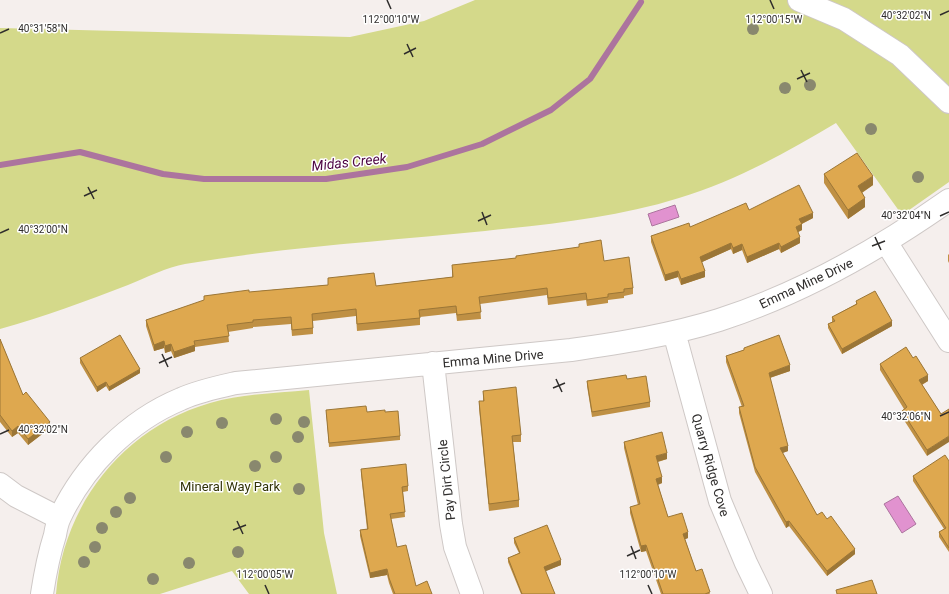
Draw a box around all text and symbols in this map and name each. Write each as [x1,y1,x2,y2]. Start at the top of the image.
text: 40°32'02"N [881,10,931,21]
text: 112°00'10"W [363,14,420,25]
text: 112°00'15"W [746,14,803,25]
text: 40°31'58"N [18,23,68,34]
water label: Midas Creek [311,150,388,174]
text: 40°32'04"N [881,210,931,221]
text: 40°32'00"N [18,224,68,235]
street label: Emma Mine Drive [757,255,855,312]
street label: Emma Mine Drive [442,347,544,370]
text: 40°32'06"N [881,411,931,422]
street label: Quarry Ridge Cove [689,412,732,518]
text: 40°32'02"N [18,424,68,435]
street label: Pay Dirt Circle [435,439,458,521]
park label: Mineral Way Park [180,479,280,494]
text: 112°00'05"W [237,569,294,580]
text: 112°00'10"W [620,569,677,580]

